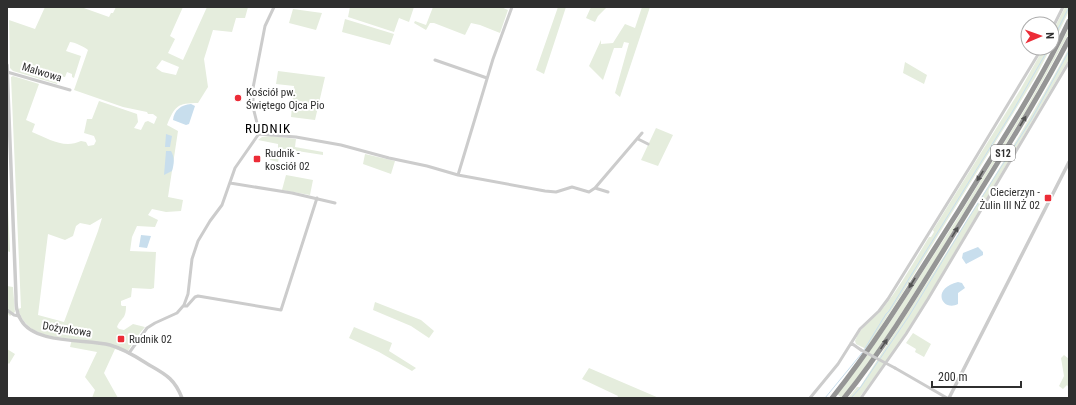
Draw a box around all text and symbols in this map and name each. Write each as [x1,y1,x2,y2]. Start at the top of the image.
north arrow [1020,16,1060,56]
text: N [1043,32,1056,40]
street label: Malwowa [20,60,63,85]
place label: Kościół pw. Świętego Ojca Pio [246,86,325,112]
marker: Kościół pw. Świętego Ojca Pio [233,93,243,103]
one-way arrow [1019,115,1026,127]
district label: RUDNIK [245,121,291,136]
road number: S12 [991,145,1015,161]
place label: Rudnik - kosciół 02 [265,147,310,173]
marker: Rudnik - kosciół 02 [252,154,262,164]
one-way arrow [976,171,984,181]
place label: Ciecierzyn - Żulin III NŻ 02 [979,186,1040,212]
marker: Ciecierzyn - Żulin III NŻ 02 [1043,193,1053,203]
one-way arrow [951,226,958,238]
one-way arrow [908,278,916,288]
street label: Dożynkowa [42,319,92,340]
place label: Rudnik 02 [129,333,172,346]
marker: Rudnik 02 [116,334,126,344]
one-way arrow [880,339,888,349]
scale bar [932,363,1021,389]
text: 200 m [938,370,968,384]

